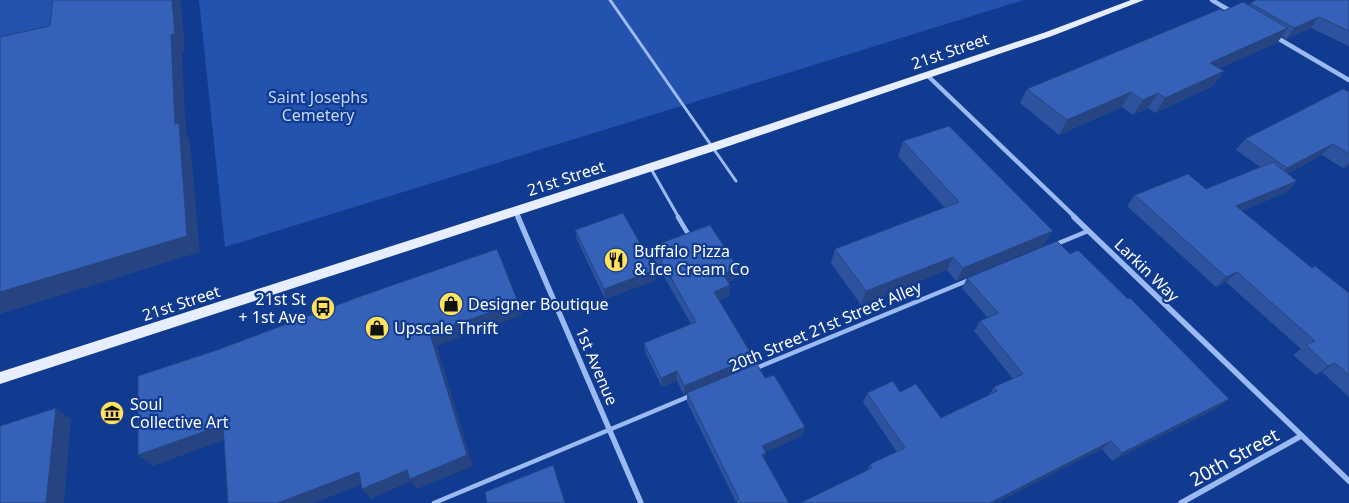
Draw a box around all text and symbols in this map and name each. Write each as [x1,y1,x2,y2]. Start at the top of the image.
street label: 21st Street [908,27,992,75]
park label: Saint Josephs Cemetery [268,86,368,126]
street label: 21st Street [524,155,608,201]
street label: Larkin Way [1110,233,1185,307]
place label: Buffalo Pizza & Ice Cream Co [634,240,749,280]
restaurant icon: Buffalo Pizza & Ice Cream Co [603,247,629,273]
street label: 20th Street 21st Street Alley [725,275,925,377]
street label: 21st Street [139,280,223,326]
place label: 21st St + 1st Ave [239,288,306,328]
shop icon: Designer Boutique [438,291,464,317]
place label: Designer Boutique [468,293,609,315]
bus stop icon: 21st St + 1st Ave [310,295,336,321]
shop icon: Upscale Thrift [364,315,390,341]
place label: Upscale Thrift [394,317,498,339]
street label: 1st Avenue [571,324,623,408]
place label: Soul Collective Art [130,393,229,433]
museum icon: Soul Collective Art [99,400,125,426]
street label: 20th Street [1185,422,1283,492]

